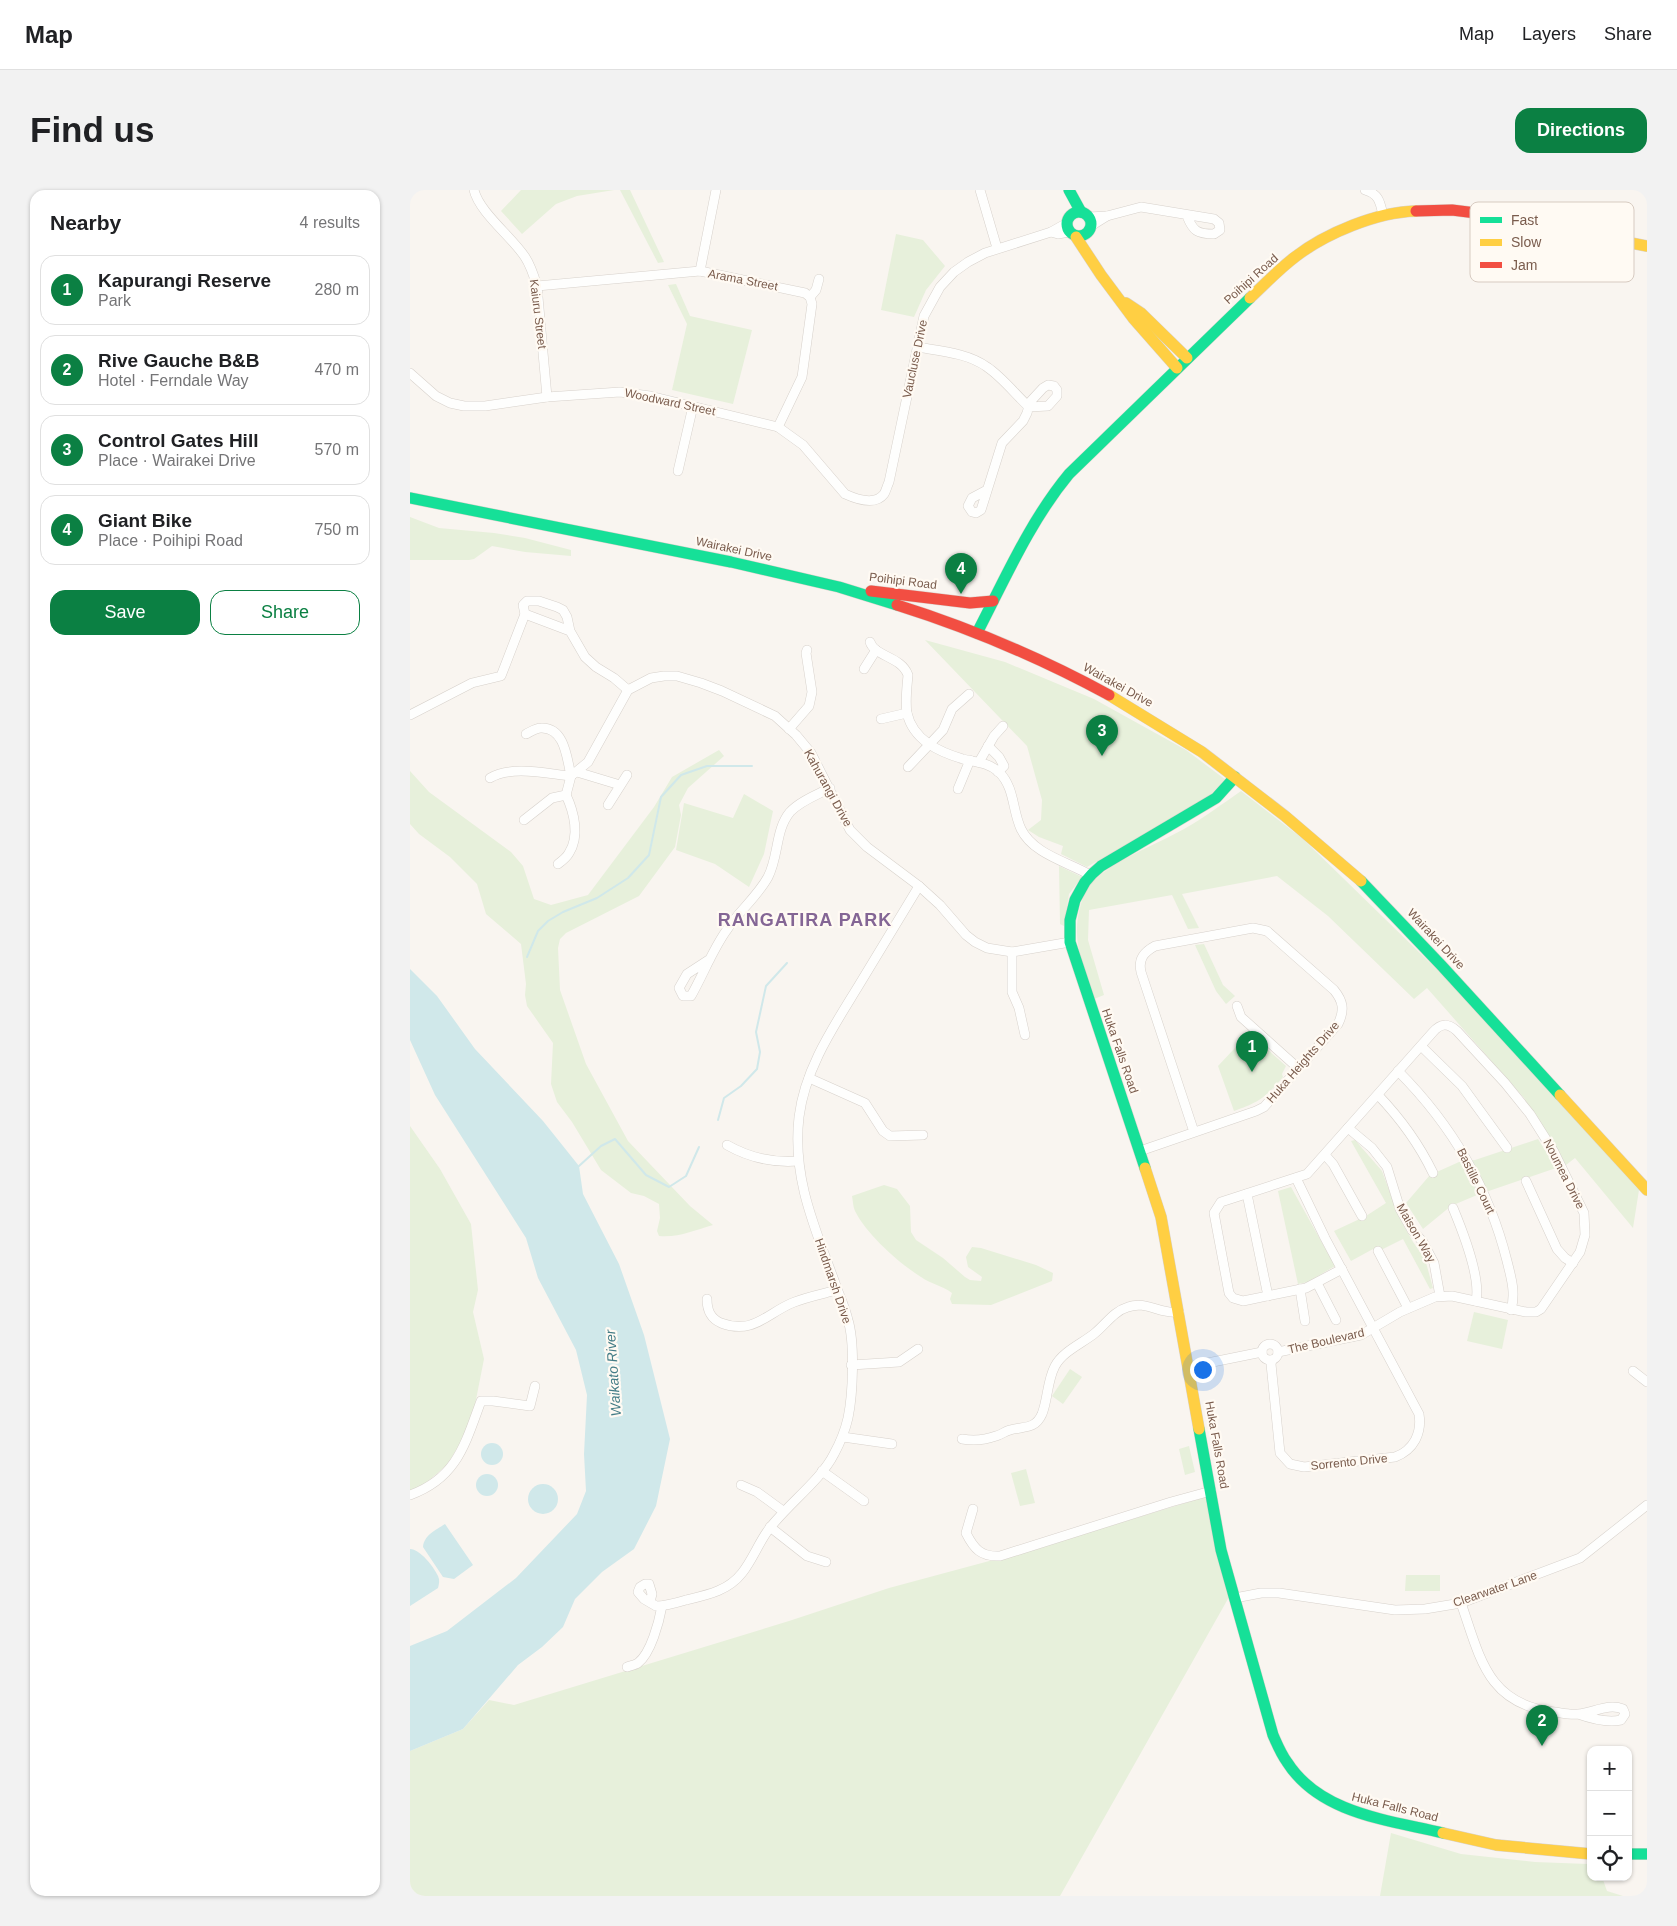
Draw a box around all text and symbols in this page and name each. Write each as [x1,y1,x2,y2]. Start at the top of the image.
text: Map [25,21,73,48]
text: Map [1459,24,1494,44]
text: Layers [1522,24,1576,44]
text: Share [1604,24,1652,44]
button: Directions [1515,108,1647,153]
text: Find us [30,110,154,149]
legend [1470,202,1634,282]
text: Nearby [50,211,121,234]
text: Fast [1511,212,1538,228]
text: 4 results [300,214,360,231]
text: Slow [1511,234,1542,250]
street label: Poihipi Road [1221,251,1281,307]
text: Jam [1511,257,1537,273]
street label: Arama Street [707,266,780,294]
text: Kapurangi Reserve [98,270,271,291]
street label: Kaiuru Street [527,278,549,350]
text: 1 [63,281,71,298]
text: 280 m [315,281,359,298]
text: Park [98,292,131,309]
street label: Vaucluse Drive [900,318,930,399]
text: Rive Gauche B&B [98,350,260,371]
text: 2 [63,361,71,378]
text: 470 m [315,361,359,378]
text: Hotel · Ferndale Way [98,372,249,389]
street label: Woodward Street [623,386,717,419]
text: Control Gates Hill [98,430,258,451]
text: 3 [63,441,71,458]
text: 570 m [315,441,359,458]
text: Place · Wairakei Drive [98,452,256,469]
text: Giant Bike [98,510,192,531]
text: 4 [63,521,71,538]
text: 750 m [315,521,359,538]
text: Place · Poihipi Road [98,532,243,549]
street label: Wairakei Drive [695,534,774,564]
pin: 4 [945,553,977,594]
street label: Poihipi Road [868,570,938,592]
button: Save [50,590,200,635]
button: Share [210,590,360,635]
street label: Wairakei Drive [1081,660,1156,710]
pin: 3 [1086,715,1118,756]
street label: Kahurangi Drive [801,747,855,829]
street label: Wairakei Drive [1404,906,1468,972]
district label: RANGATIRA PARK [718,910,892,930]
street label: Huka Falls Road [1099,1007,1141,1095]
street label: Huka Heights Drive [1264,1018,1342,1106]
pin: 1 [1236,1031,1268,1072]
street label: Noumea Drive [1540,1137,1588,1212]
street label: Bastille Court [1454,1146,1498,1217]
street label: Maison Way [1394,1201,1438,1265]
street label: Hindmarsh Drive [812,1236,854,1326]
street label: The Boulevard [1286,1325,1366,1357]
water label: Waikato River [602,1328,624,1417]
your location [1190,1357,1216,1383]
street label: Huka Falls Road [1202,1400,1232,1490]
street label: Sorrento Drive [1310,1451,1389,1473]
street label: Clearwater Lane [1451,1568,1539,1610]
pin: 2 [1526,1705,1558,1746]
map controls [1587,1746,1632,1881]
button: + [1587,1746,1632,1791]
street label: Huka Falls Road [1350,1789,1440,1825]
button: − [1587,1791,1632,1836]
button: locate [1587,1836,1632,1881]

